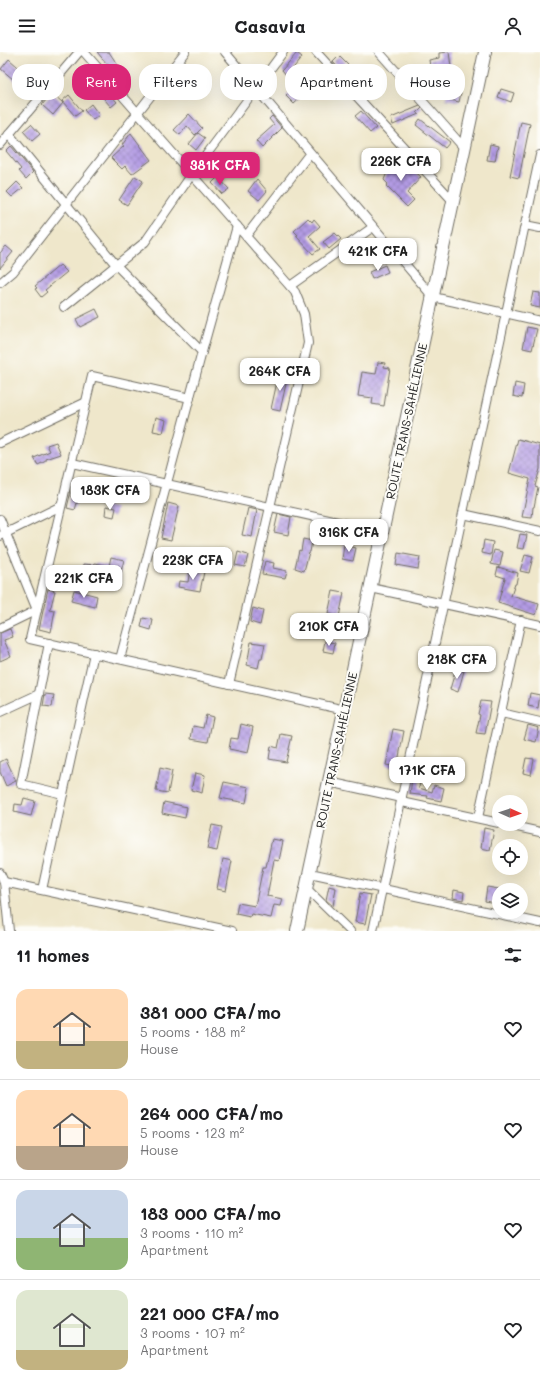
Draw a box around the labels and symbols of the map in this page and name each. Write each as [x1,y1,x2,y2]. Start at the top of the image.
pin: 226K CFA [360,148,442,182]
pin: 381K CFA [179,152,261,186]
pin: 421K CFA [337,238,419,272]
street label: ROUTE TRANS-SAHÉLIENNE [382,341,430,501]
pin: 264K CFA [239,358,321,392]
pin: 183K CFA [69,477,151,511]
pin: 316K CFA [308,519,390,553]
pin: 223K CFA [152,547,234,581]
pin: 221K CFA [43,565,125,599]
pin: 210K CFA [288,613,370,647]
pin: 218K CFA [416,646,498,680]
street label: ROUTE TRANS-SAHÉLIENNE [312,670,360,830]
pin: 171K CFA [386,757,468,791]
north arrow [492,795,528,831]

